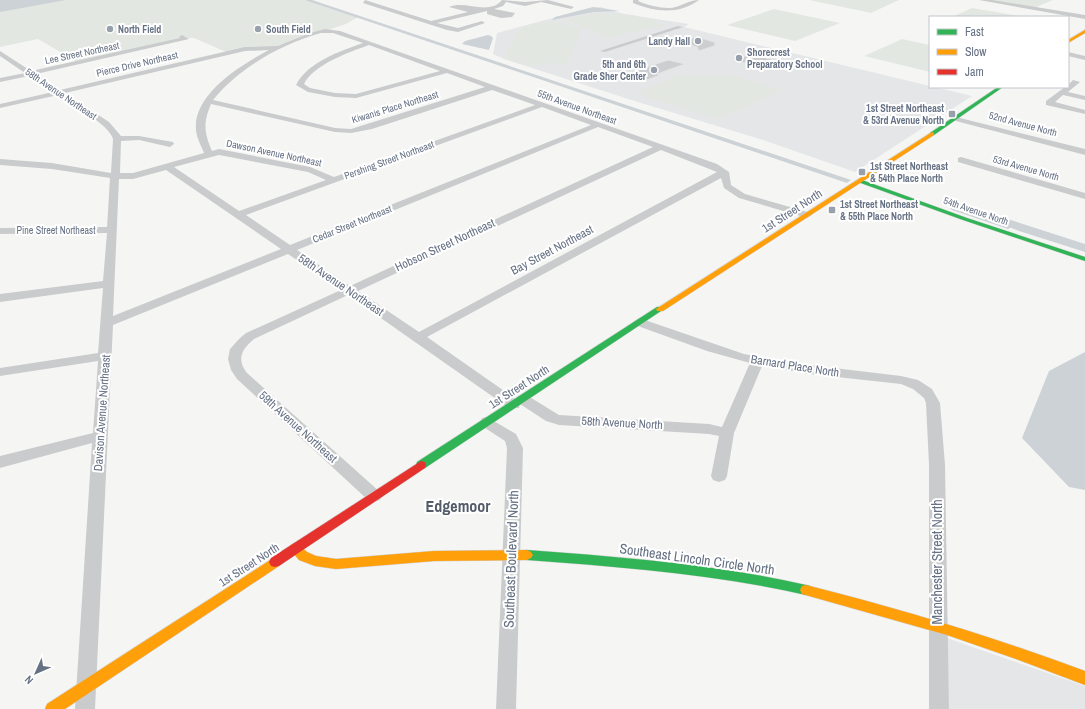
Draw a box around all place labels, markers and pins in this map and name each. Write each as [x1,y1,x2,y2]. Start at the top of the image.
place label: North Field [118,23,161,36]
place label: South Field [266,23,311,36]
marker: North Field [105,24,115,34]
marker: South Field [253,24,263,34]
place label: Landy Hall [649,35,690,48]
marker: Landy Hall [693,36,703,46]
place label: Shorecrest Preparatory School [747,46,823,71]
marker: Shorecrest Preparatory School [734,53,744,63]
place label: 5th and 6th Grade Sher Center [574,58,647,83]
marker: 5th and 6th Grade Sher Center [649,65,659,75]
place label: 1st Street Northeast & 53rd Avenue North [863,102,944,127]
marker: 1st Street Northeast & 53rd Avenue North [947,109,957,119]
place label: 1st Street Northeast & 54th Place North [870,160,948,185]
marker: 1st Street Northeast & 54th Place North [857,167,867,177]
place label: 1st Street Northeast & 55th Place North [840,198,918,223]
marker: 1st Street Northeast & 55th Place North [827,205,837,215]

